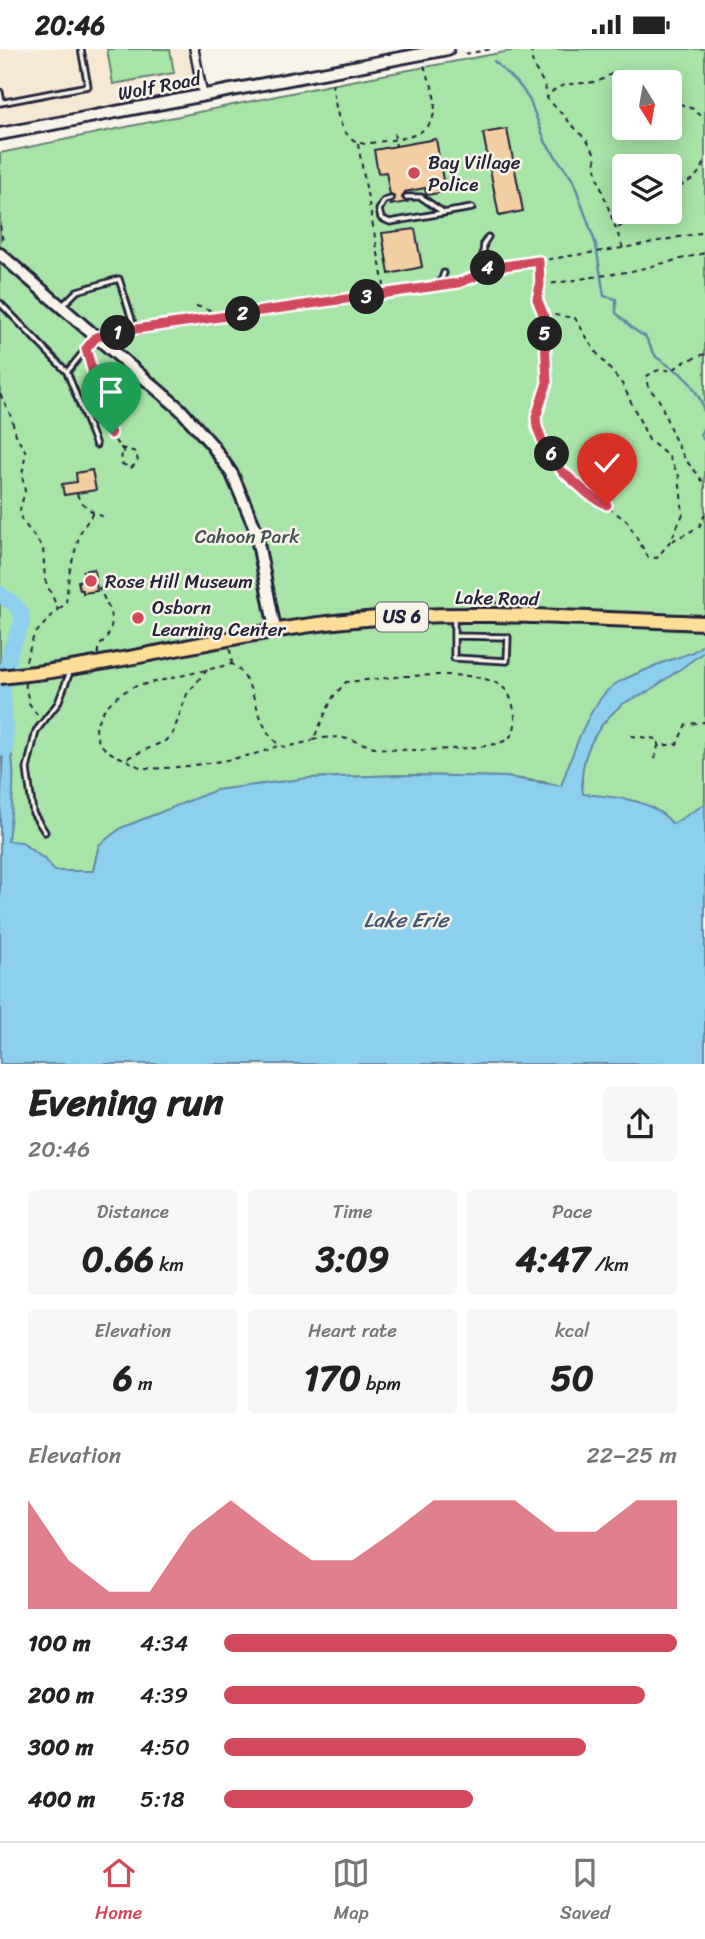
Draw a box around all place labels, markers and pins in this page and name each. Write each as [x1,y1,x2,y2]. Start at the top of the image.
place label: Bay Village Police [428,146,521,201]
marker: Bay Village Police [406,165,422,181]
pin: 4 [470,251,505,285]
pin: 3 [350,279,384,315]
pin: 2 [226,296,260,331]
pin: 1 [100,315,136,351]
pin: 5 [528,317,562,351]
pin [81,362,141,434]
pin [577,433,637,505]
pin: 6 [534,437,570,471]
place label: Rose Hill Museum [105,565,253,598]
marker: Rose Hill Museum [83,573,99,589]
place label: Osborn Learning Center [152,591,286,646]
marker: Osborn Learning Center [130,610,146,626]

